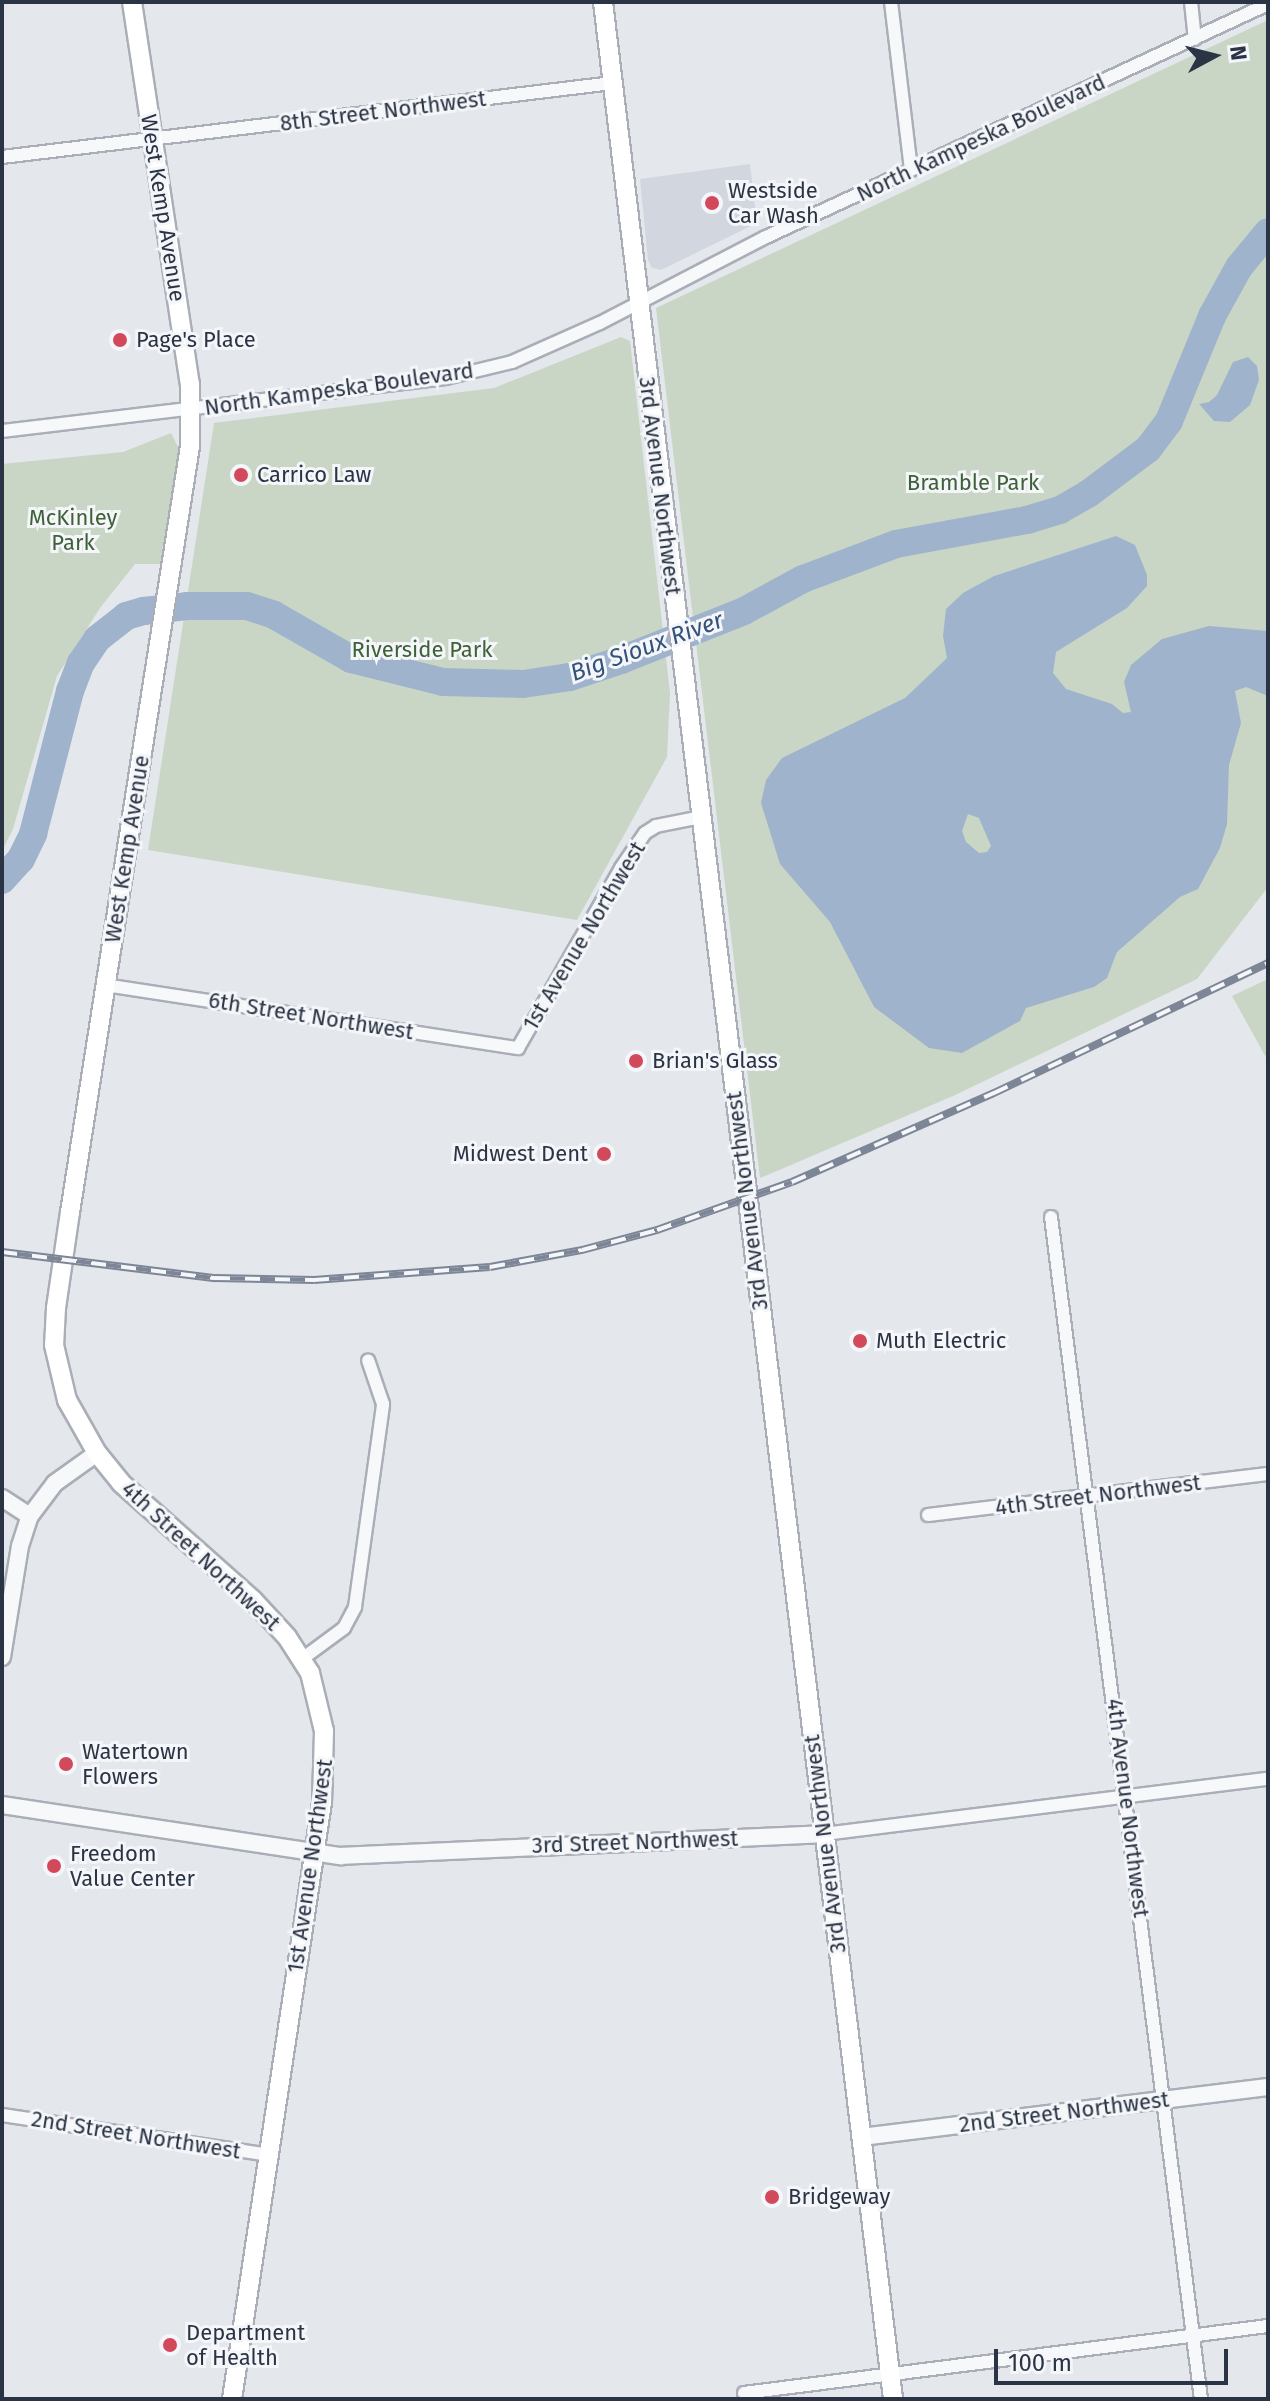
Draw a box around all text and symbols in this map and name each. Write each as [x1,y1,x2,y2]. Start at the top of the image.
north arrow [1174,16,1254,96]
text: N [1224,44,1253,62]
street label: North Kampeska Boulevard [852,69,1110,207]
street label: 8th Street Northwest [278,85,488,137]
street label: West Kemp Avenue [135,112,191,304]
place label: Westside Car Wash [728,177,819,228]
marker: Westside Car Wash [703,194,721,212]
place label: Page's Place [136,327,256,353]
marker: Page's Place [111,331,129,349]
street label: North Kampeska Boulevard [203,357,475,421]
street label: 3rd Avenue Northwest [634,375,686,597]
place label: Carrico Law [257,462,371,488]
marker: Carrico Law [232,466,250,484]
park label: Bramble Park [907,470,1039,496]
park label: McKinley Park [29,504,117,556]
water label: Big Sioux River [567,606,727,688]
park label: Riverside Park [351,637,493,663]
street label: West Kemp Avenue [99,753,155,945]
street label: 1st Avenue Northwest [517,837,651,1035]
street label: 6th Street Northwest [207,987,415,1045]
place label: Brian's Glass [652,1048,778,1074]
marker: Brian's Glass [627,1052,645,1070]
street label: 3rd Avenue Northwest [721,1090,773,1312]
place label: Midwest Dent [453,1141,588,1167]
marker: Midwest Dent [595,1145,613,1163]
place label: Muth Electric [876,1328,1006,1354]
marker: Muth Electric [851,1332,869,1350]
street label: 4th Street Northwest [994,1469,1202,1521]
street label: 4th Street Northwest [116,1476,286,1636]
street label: 4th Avenue Northwest [1101,1697,1155,1919]
street label: 3rd Avenue Northwest [799,1733,851,1955]
place label: Watertown Flowers [82,1738,189,1790]
marker: Watertown Flowers [57,1755,75,1773]
street label: 1st Avenue Northwest [282,1757,338,1975]
street label: 3rd Street Northwest [531,1825,739,1859]
place label: Freedom Value Center [70,1840,195,1892]
marker: Freedom Value Center [45,1857,63,1875]
street label: 2nd Street Northwest [957,2086,1171,2138]
street label: 2nd Street Northwest [30,2105,242,2165]
place label: Bridgeway [788,2184,890,2210]
marker: Bridgeway [763,2188,781,2206]
place label: Department of Health [186,2319,305,2370]
scale bar [998,2333,1232,2383]
marker: Department of Health [161,2336,179,2354]
text: 100 m [1008,2349,1072,2377]

